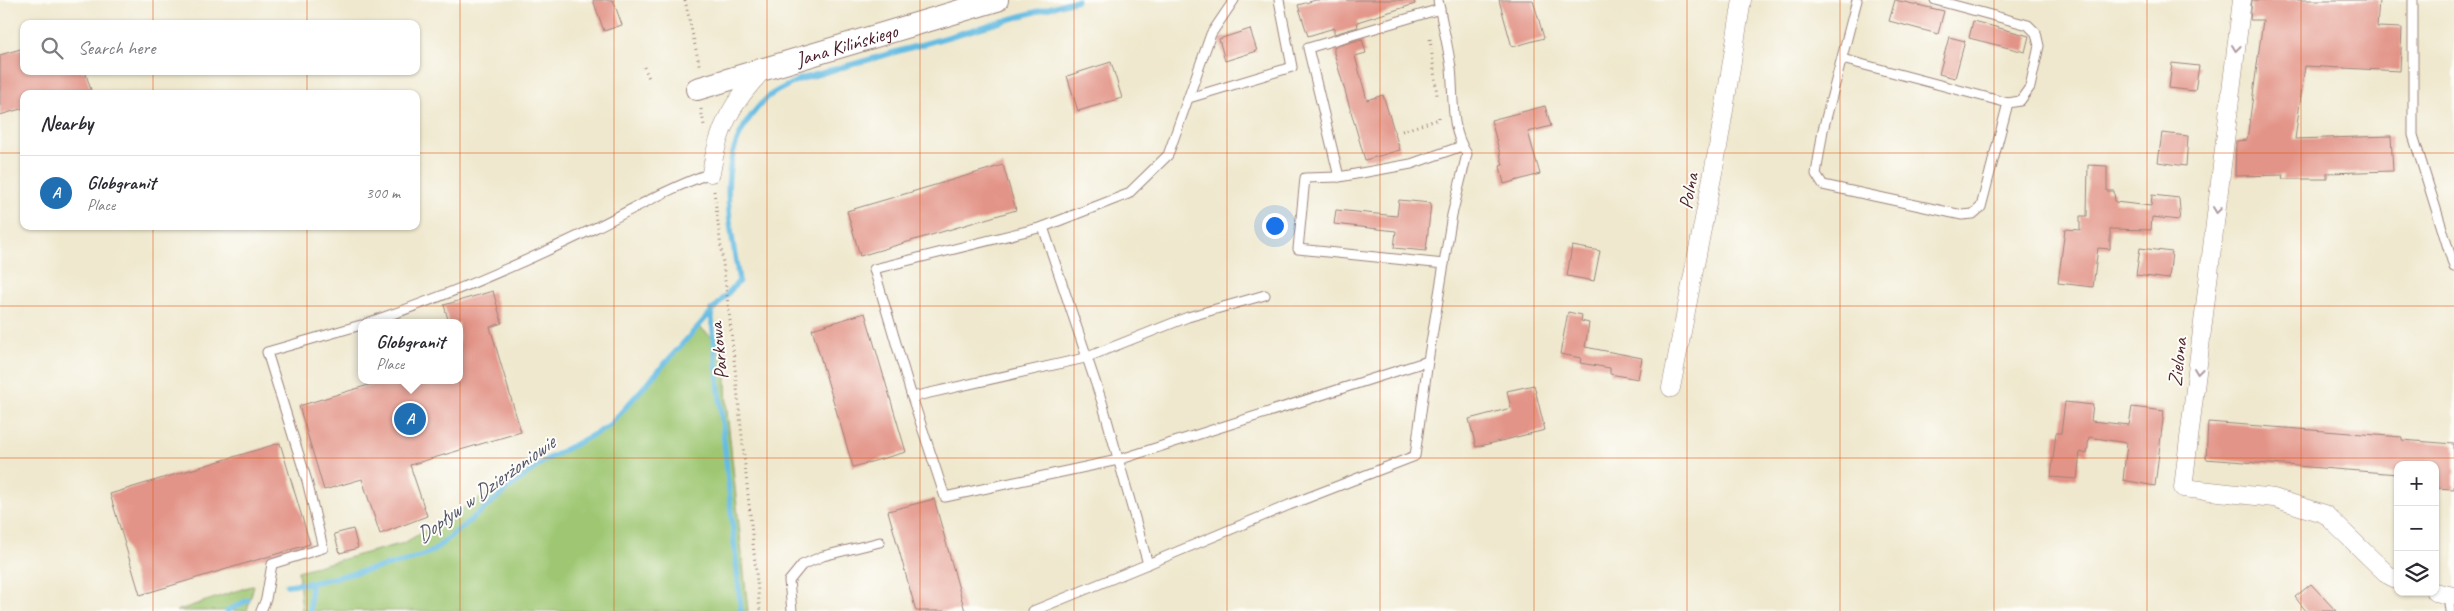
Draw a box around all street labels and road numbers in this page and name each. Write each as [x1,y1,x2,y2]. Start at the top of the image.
street label: Jana Kilińskiego [792,18,901,72]
street label: Polna [1673,169,1705,211]
street label: Parkowa [703,319,734,381]
street label: Zielona [2162,335,2193,388]

